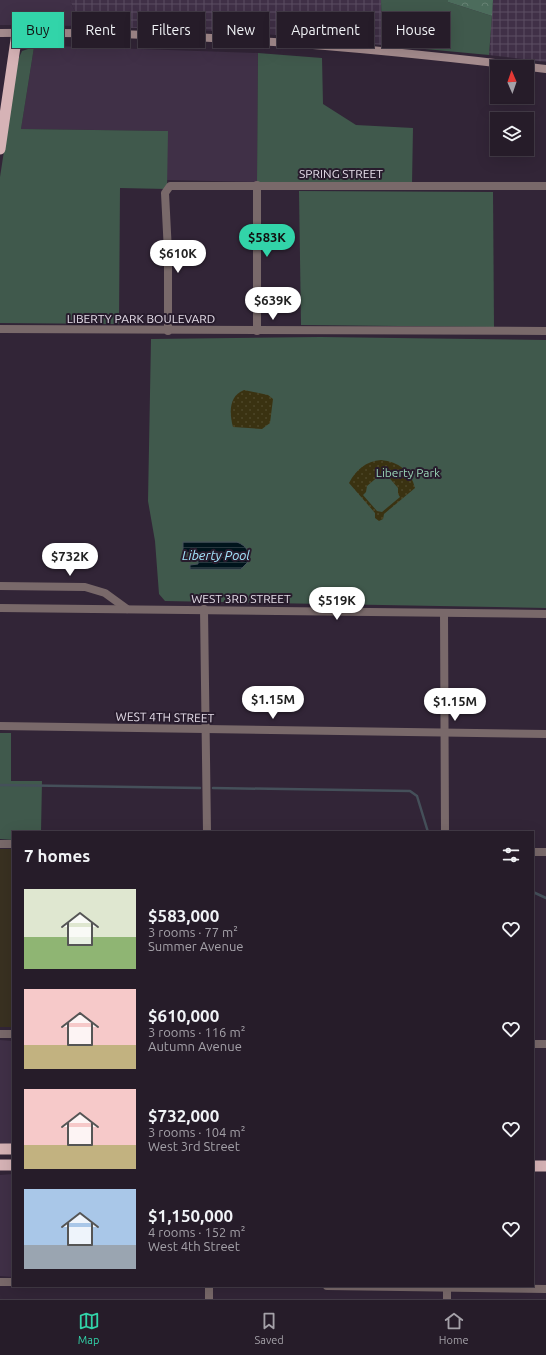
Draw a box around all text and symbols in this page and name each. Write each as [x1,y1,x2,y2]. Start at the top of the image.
chip: Buy [12,12,64,48]
chip: Rent [72,12,130,48]
chip: Filters [138,12,205,48]
chip: New [213,12,269,48]
chip: Apartment [277,12,374,48]
chip: House [382,12,450,48]
north arrow [490,60,534,104]
map controls [490,60,534,156]
button: layers [490,112,534,156]
street label: SPRING STREET [299,167,383,180]
pin: $583K [239,224,295,258]
text: $583K [248,230,286,244]
pin: $610K [150,240,206,274]
text: $610K [159,246,197,260]
pin: $639K [245,287,301,321]
text: $639K [254,293,292,307]
street label: LIBERTY PARK BOULEVARD [67,312,215,325]
park label: Liberty Park [376,466,440,479]
pin: $732K [42,543,98,577]
water label: Liberty Pool [182,548,250,562]
text: $732K [51,549,89,563]
pin: $519K [309,587,365,621]
street label: WEST 3RD STREET [191,592,291,605]
text: $519K [318,593,356,607]
pin: $1.15M [240,686,306,720]
pin: $1.15M [422,688,488,722]
text: $1.15M [251,692,295,706]
text: $1.15M [433,694,477,708]
street label: WEST 4TH STREET [116,710,215,724]
icon: filters [500,844,522,866]
text: 7 homes [24,846,90,865]
icon: home [56,905,104,953]
text: $583,000 [148,906,219,925]
icon: heart [500,918,522,940]
text: 3 rooms · 77 m² [148,925,238,939]
text: Summer Avenue [148,939,244,953]
icon: home [56,1005,104,1053]
text: $610,000 [148,1006,219,1025]
icon: heart [500,1018,522,1040]
text: 3 rooms · 116 m² [148,1025,245,1039]
text: Autumn Avenue [148,1039,242,1053]
icon: home [56,1105,104,1153]
text: $732,000 [148,1106,219,1125]
icon: heart [500,1118,522,1140]
text: 3 rooms · 104 m² [148,1125,245,1139]
text: West 3rd Street [148,1139,240,1153]
icon: home [56,1205,104,1253]
text: $1,150,000 [148,1206,233,1225]
icon: heart [500,1218,522,1240]
text: 4 rooms · 152 m² [148,1225,245,1239]
text: West 4th Street [148,1239,240,1253]
tab: Map [78,1310,100,1346]
tab: Saved [255,1310,284,1346]
tab: Home [439,1310,468,1346]

